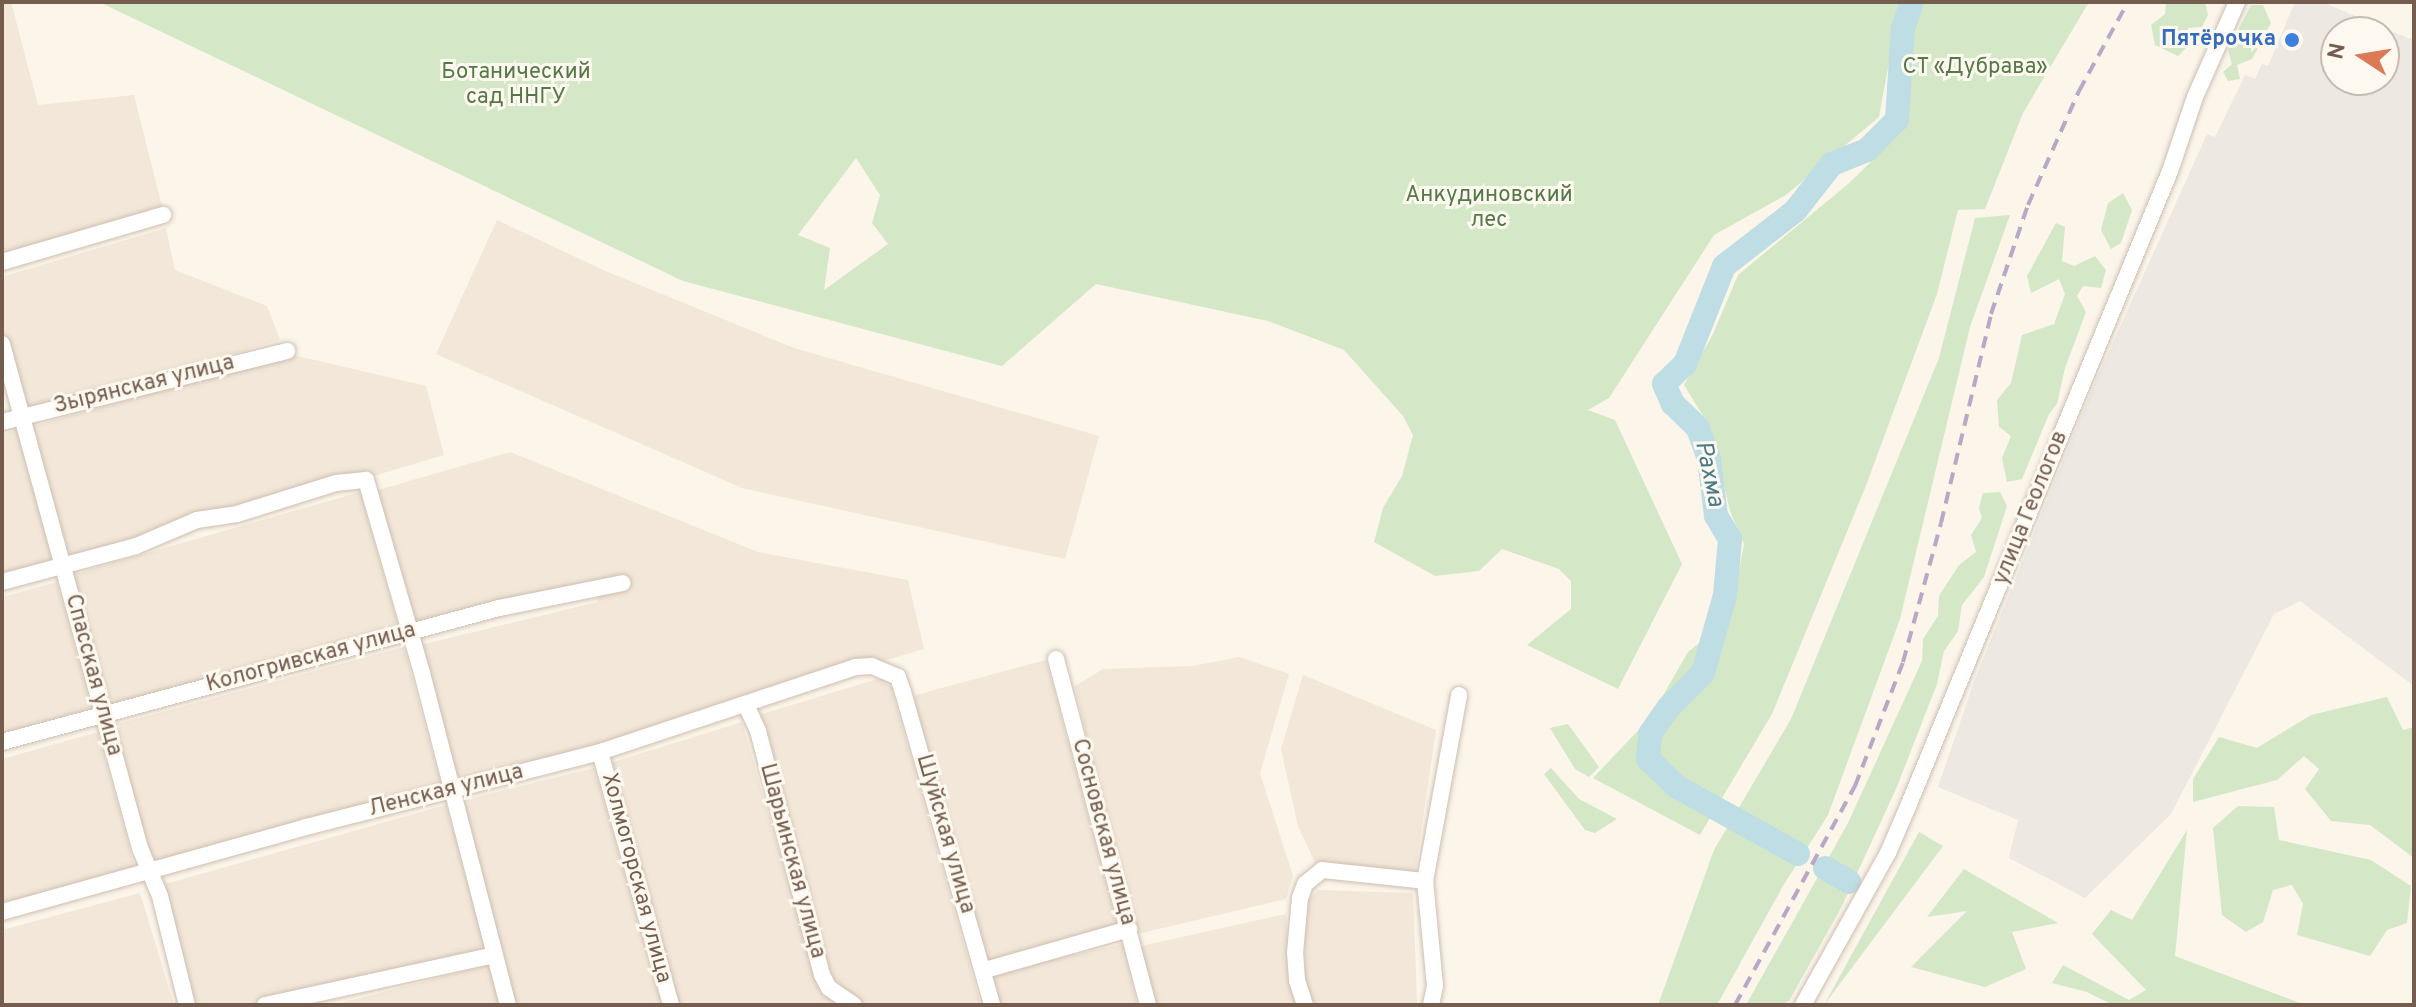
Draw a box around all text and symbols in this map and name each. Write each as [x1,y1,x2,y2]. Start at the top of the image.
north arrow [2320,16,2400,96]
place label: Пятёрочка [2161,27,2276,53]
marker: Пятёрочка [2283,31,2301,49]
text: N [2323,41,2353,62]
park label: СТ «Дубрава» [1902,55,2048,81]
park label: Ботанический сад ННГУ [441,59,591,110]
park label: Анкудиновский лес [1405,182,1573,234]
street label: Зырянская улица [51,350,237,420]
street label: улица Геологов [1988,427,2074,589]
water label: Рахма [1687,438,1729,510]
street label: Спасская улица [59,591,127,759]
street label: Кологривская улица [203,617,419,699]
street label: Сосновская улица [1065,736,1141,928]
street label: Шуйская улица [910,752,980,916]
street label: Ленская улица [366,759,526,823]
street label: Шарьинская улица [753,761,831,961]
street label: Холмогорская улица [595,770,677,986]

